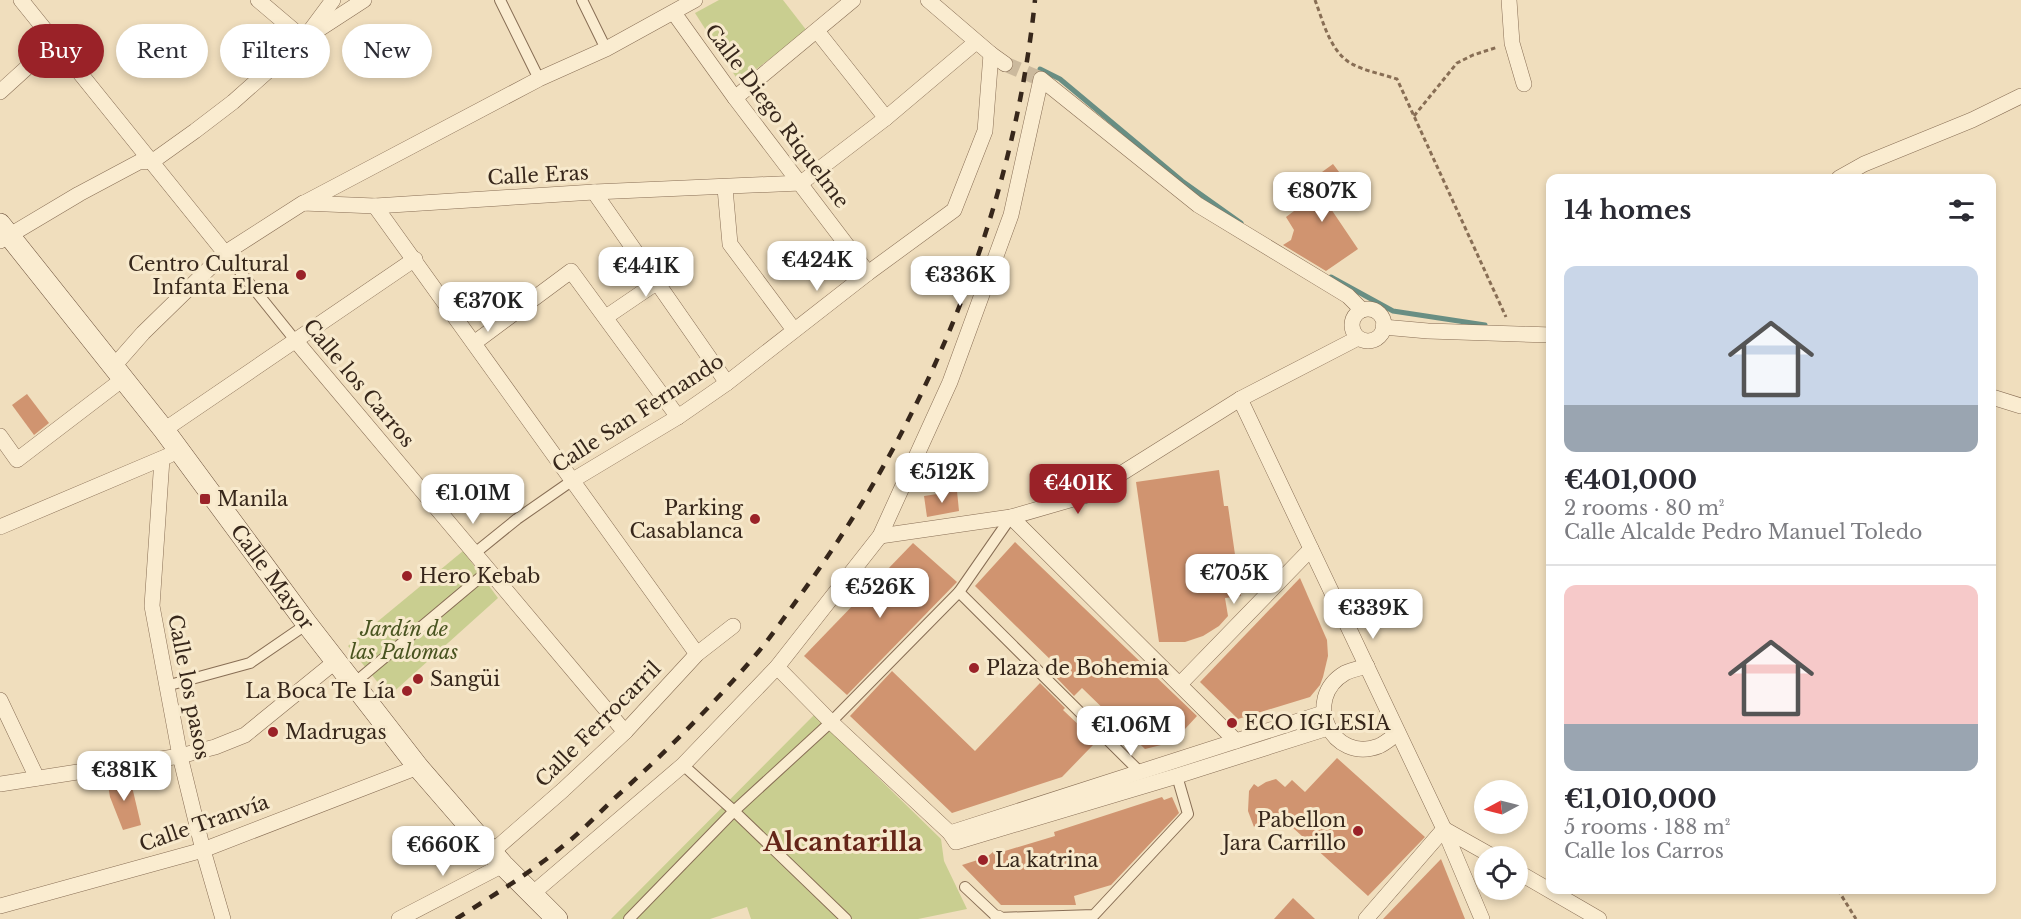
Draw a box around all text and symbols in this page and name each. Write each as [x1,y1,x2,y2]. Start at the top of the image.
street label: Calle Diego Riquelme [700,19,854,213]
chip: Buy [18,24,104,78]
chip: Rent [116,24,208,78]
chip: Filters [220,24,330,78]
chip: New [342,24,432,78]
street label: Calle Eras [487,160,589,190]
pin: €807K [1280,172,1364,223]
text: €807K [1287,179,1357,203]
text: 14 homes [1564,194,1691,226]
icon: filters [1945,194,1978,227]
pin: €424K [775,241,859,292]
pin: €441K [604,247,688,298]
text: €424K [781,248,853,272]
place label: Centro Cultural Infanta Elena [128,252,290,299]
text: €441K [613,254,679,278]
pin: €336K [918,256,1002,307]
text: €336K [925,263,995,287]
marker: Centro Cultural Infanta Elena [294,268,308,282]
pin: €370K [446,282,530,333]
text: €370K [453,289,523,313]
icon: home [1717,305,1825,413]
street label: Calle los Carros [298,314,420,452]
street label: Calle San Fernando [548,349,728,477]
pin: €512K [900,453,984,504]
text: €512K [909,460,975,484]
pin: €401K [1036,464,1120,515]
text: €401,000 [1564,464,1697,496]
text: €401K [1044,471,1112,495]
pin: €1.01M [424,474,522,525]
text: €1.01M [435,481,511,505]
place label: Manila [217,487,289,511]
marker: Manila [198,492,212,506]
place label: Parking Casablanca [629,496,744,543]
text: 2 rooms · 80 m² [1564,496,1725,520]
marker: Parking Casablanca [748,512,762,526]
street label: Calle Mayor [226,520,319,635]
text: Calle Alcalde Pedro Manuel Toledo [1564,520,1922,544]
pin: €705K [1192,554,1276,605]
text: €705K [1200,561,1269,585]
place label: Hero Kebab [419,564,540,588]
pin: €526K [838,568,922,619]
marker: Hero Kebab [400,569,414,583]
text: €526K [845,575,915,599]
pin: €339K [1331,589,1415,640]
text: €339K [1338,596,1408,620]
street label: Calle los pasos [163,612,215,762]
park label: Jardín de las Palomas [350,617,458,664]
icon: home [1717,624,1825,732]
street label: Calle Ferrocarril [530,656,666,792]
place label: Plaza de Bohemia [986,656,1170,680]
marker: Plaza de Bohemia [967,661,981,675]
place label: Sangüi [430,667,500,691]
marker: Sangüi [411,672,425,686]
place label: La Boca Te Lía [245,679,396,703]
marker: La Boca Te Lía [400,684,414,698]
pin: €1.06M [1082,706,1180,757]
place label: ECO IGLESIA [1244,711,1391,735]
text: €1.06M [1091,713,1171,737]
marker: ECO IGLESIA [1225,716,1239,730]
place label: Madrugas [285,720,386,744]
marker: Madrugas [266,725,280,739]
pin: €381K [82,751,166,802]
text: €381K [91,758,157,782]
north arrow [1474,780,1528,834]
map controls [1474,780,1528,900]
text: €1,010,000 [1564,783,1717,815]
street label: Calle Tranvía [136,789,273,856]
place label: Pabellon Jara Carrillo [1219,808,1346,855]
text: 5 rooms · 188 m² [1564,815,1730,839]
marker: Pabellon Jara Carrillo [1351,824,1365,838]
pin: €660K [401,826,485,877]
district label: Alcantarilla [762,826,923,858]
text: €660K [406,833,480,857]
text: Calle los Carros [1564,839,1724,863]
button: locate [1474,846,1528,900]
place label: La katrina [995,848,1099,872]
marker: La katrina [976,853,990,867]

